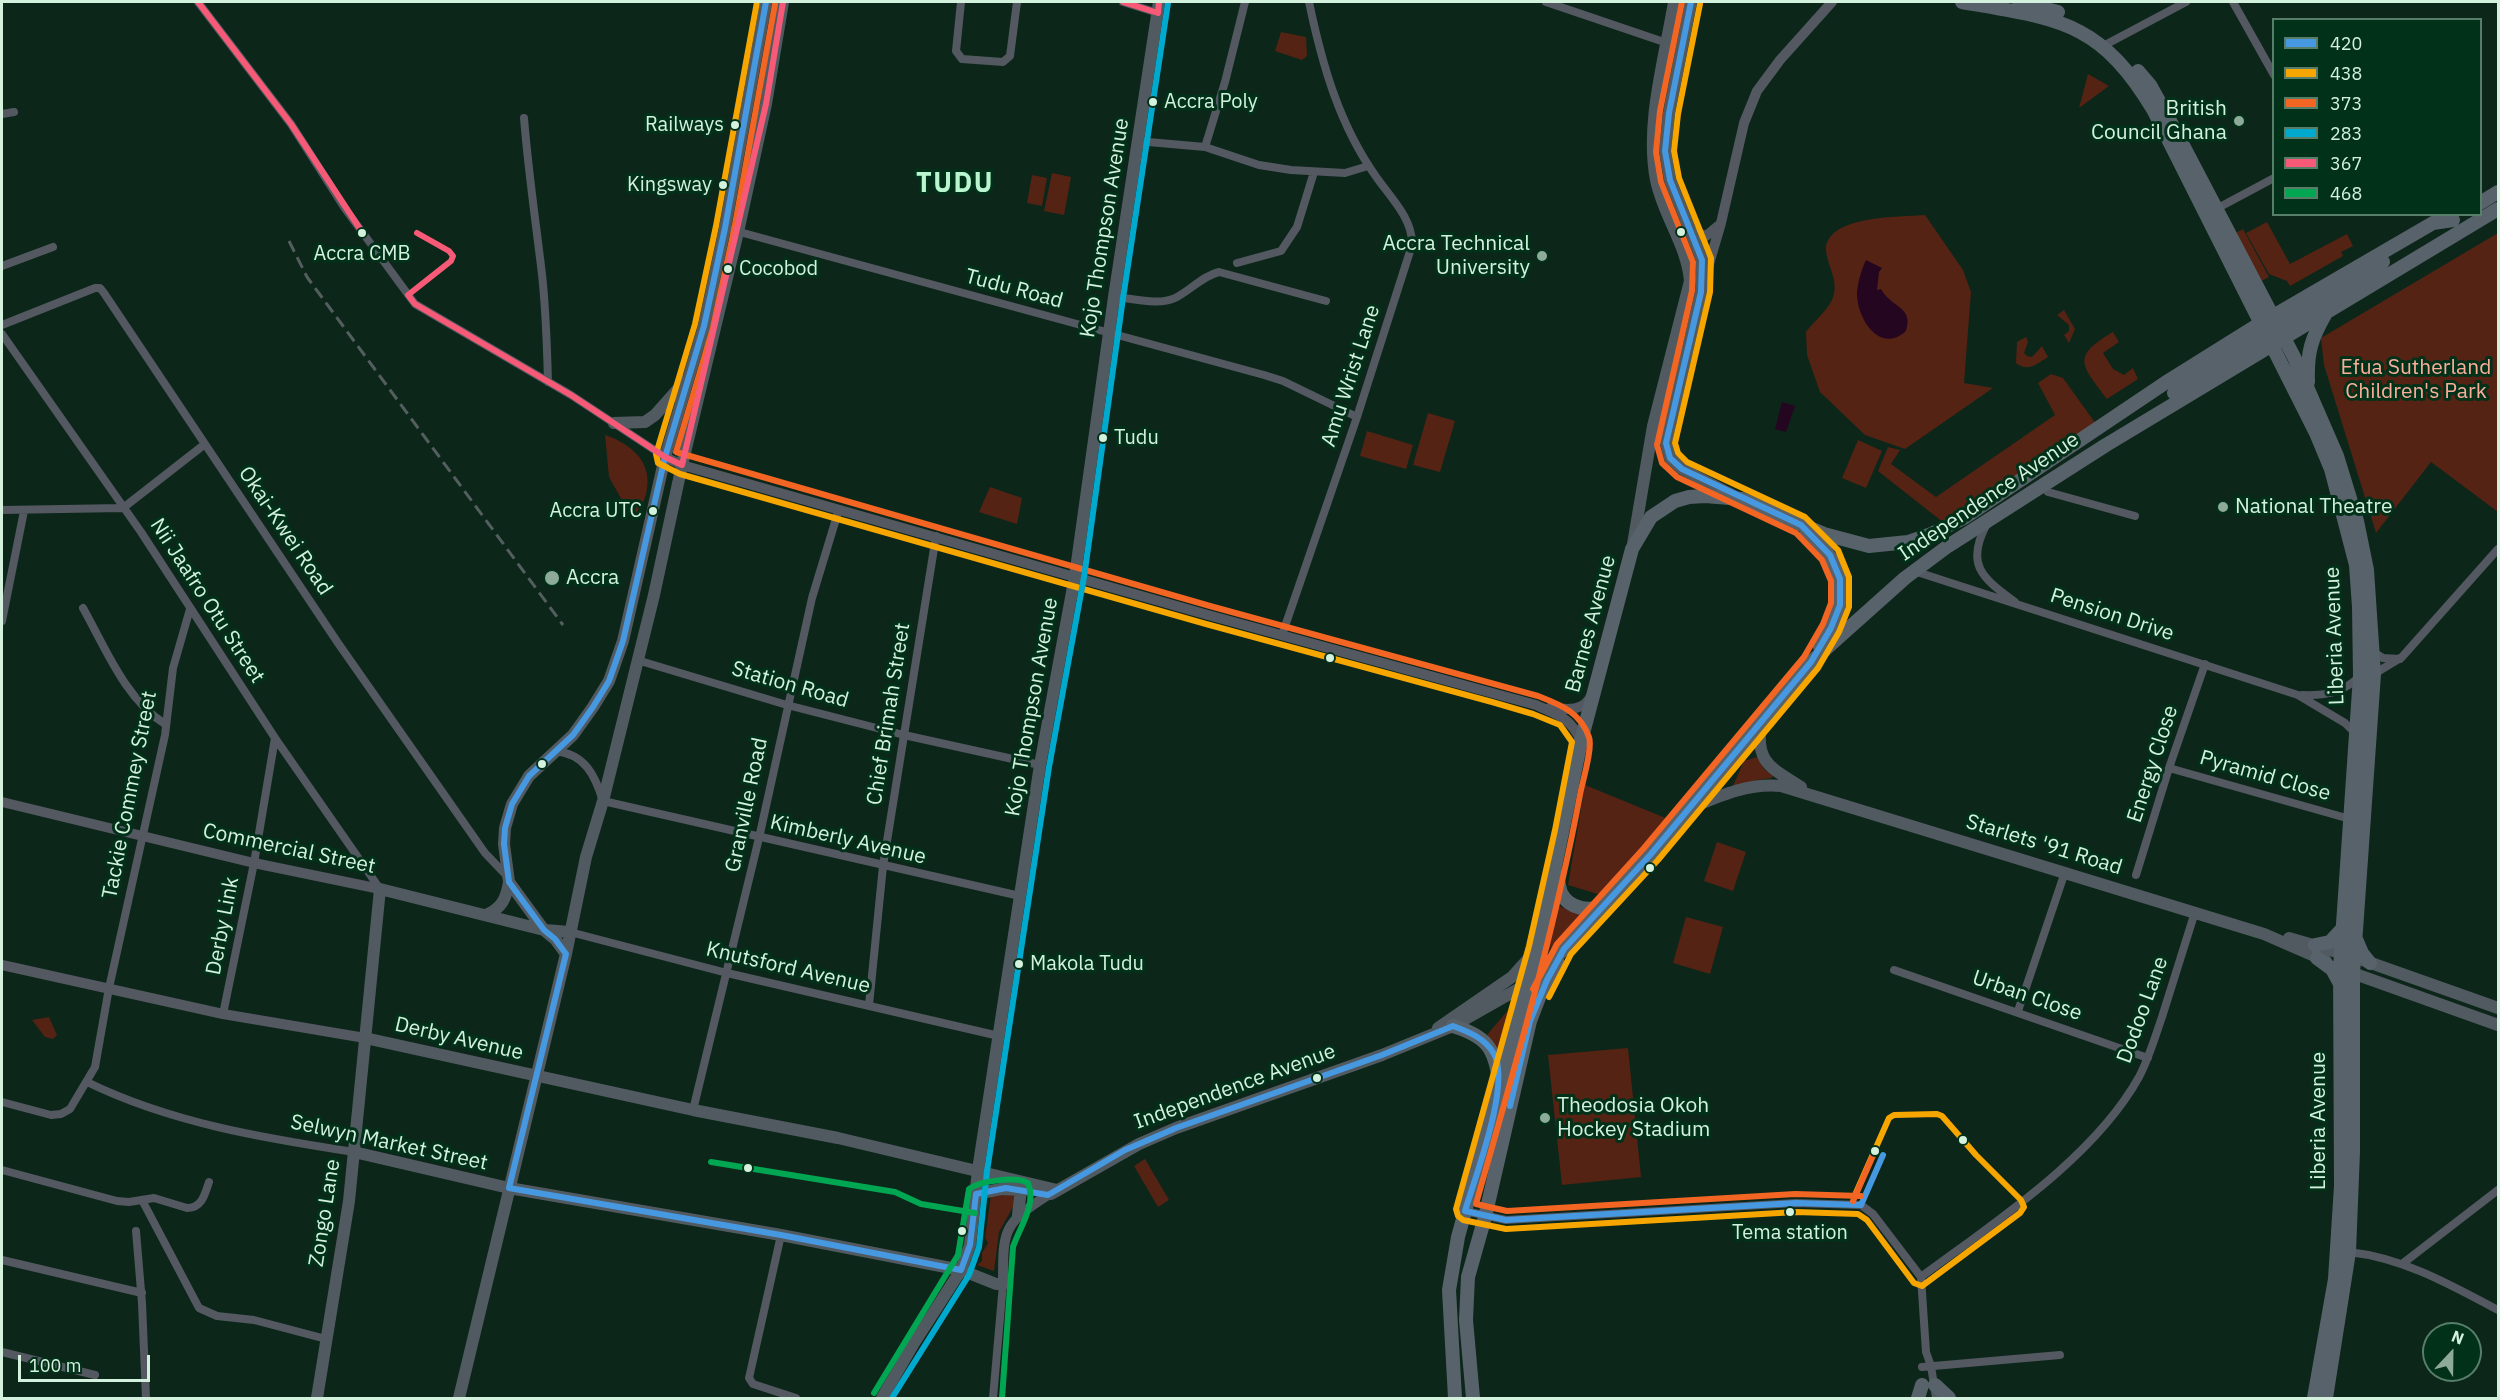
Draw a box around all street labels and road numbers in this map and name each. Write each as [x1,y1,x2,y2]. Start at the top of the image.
street label: Kojo Thompson Avenue [1075,117,1135,339]
street label: Tudu Road [962,264,1066,314]
street label: Amu Wrist Lane [1316,302,1386,450]
street label: Independence Avenue [1894,427,2084,567]
street label: Okai-Kwei Road [233,462,337,600]
street label: Nii Jaafro Otu Street [144,514,270,688]
street label: Barnes Avenue [1561,552,1621,696]
street label: Liberia Avenue [2320,566,2350,706]
street label: Pension Drive [2047,583,2177,647]
street label: Kojo Thompson Avenue [1000,596,1064,818]
street label: Chief Brimah Street [862,621,916,807]
street label: Station Road [729,656,851,714]
street label: Tackie Commey Street [97,689,163,901]
street label: Energy Close [2122,702,2184,826]
street label: Granville Road [720,735,774,875]
street label: Pyramid Close [2197,745,2333,807]
street label: Starlets '91 Road [1963,809,2125,881]
street label: Kimberly Avenue [768,810,928,870]
street label: Commercial Street [200,818,378,880]
street label: Derby Link [201,875,245,977]
street label: Knutsford Avenue [703,937,873,999]
street label: Dodoo Lane [2112,953,2174,1067]
street label: Urban Close [1969,965,2085,1027]
street label: Derby Avenue [392,1012,526,1066]
street label: Independence Avenue [1131,1039,1339,1135]
street label: Liberia Avenue [2306,1052,2332,1190]
street label: Selwyn Market Street [288,1110,490,1176]
street label: Zongo Lane [304,1157,346,1269]

